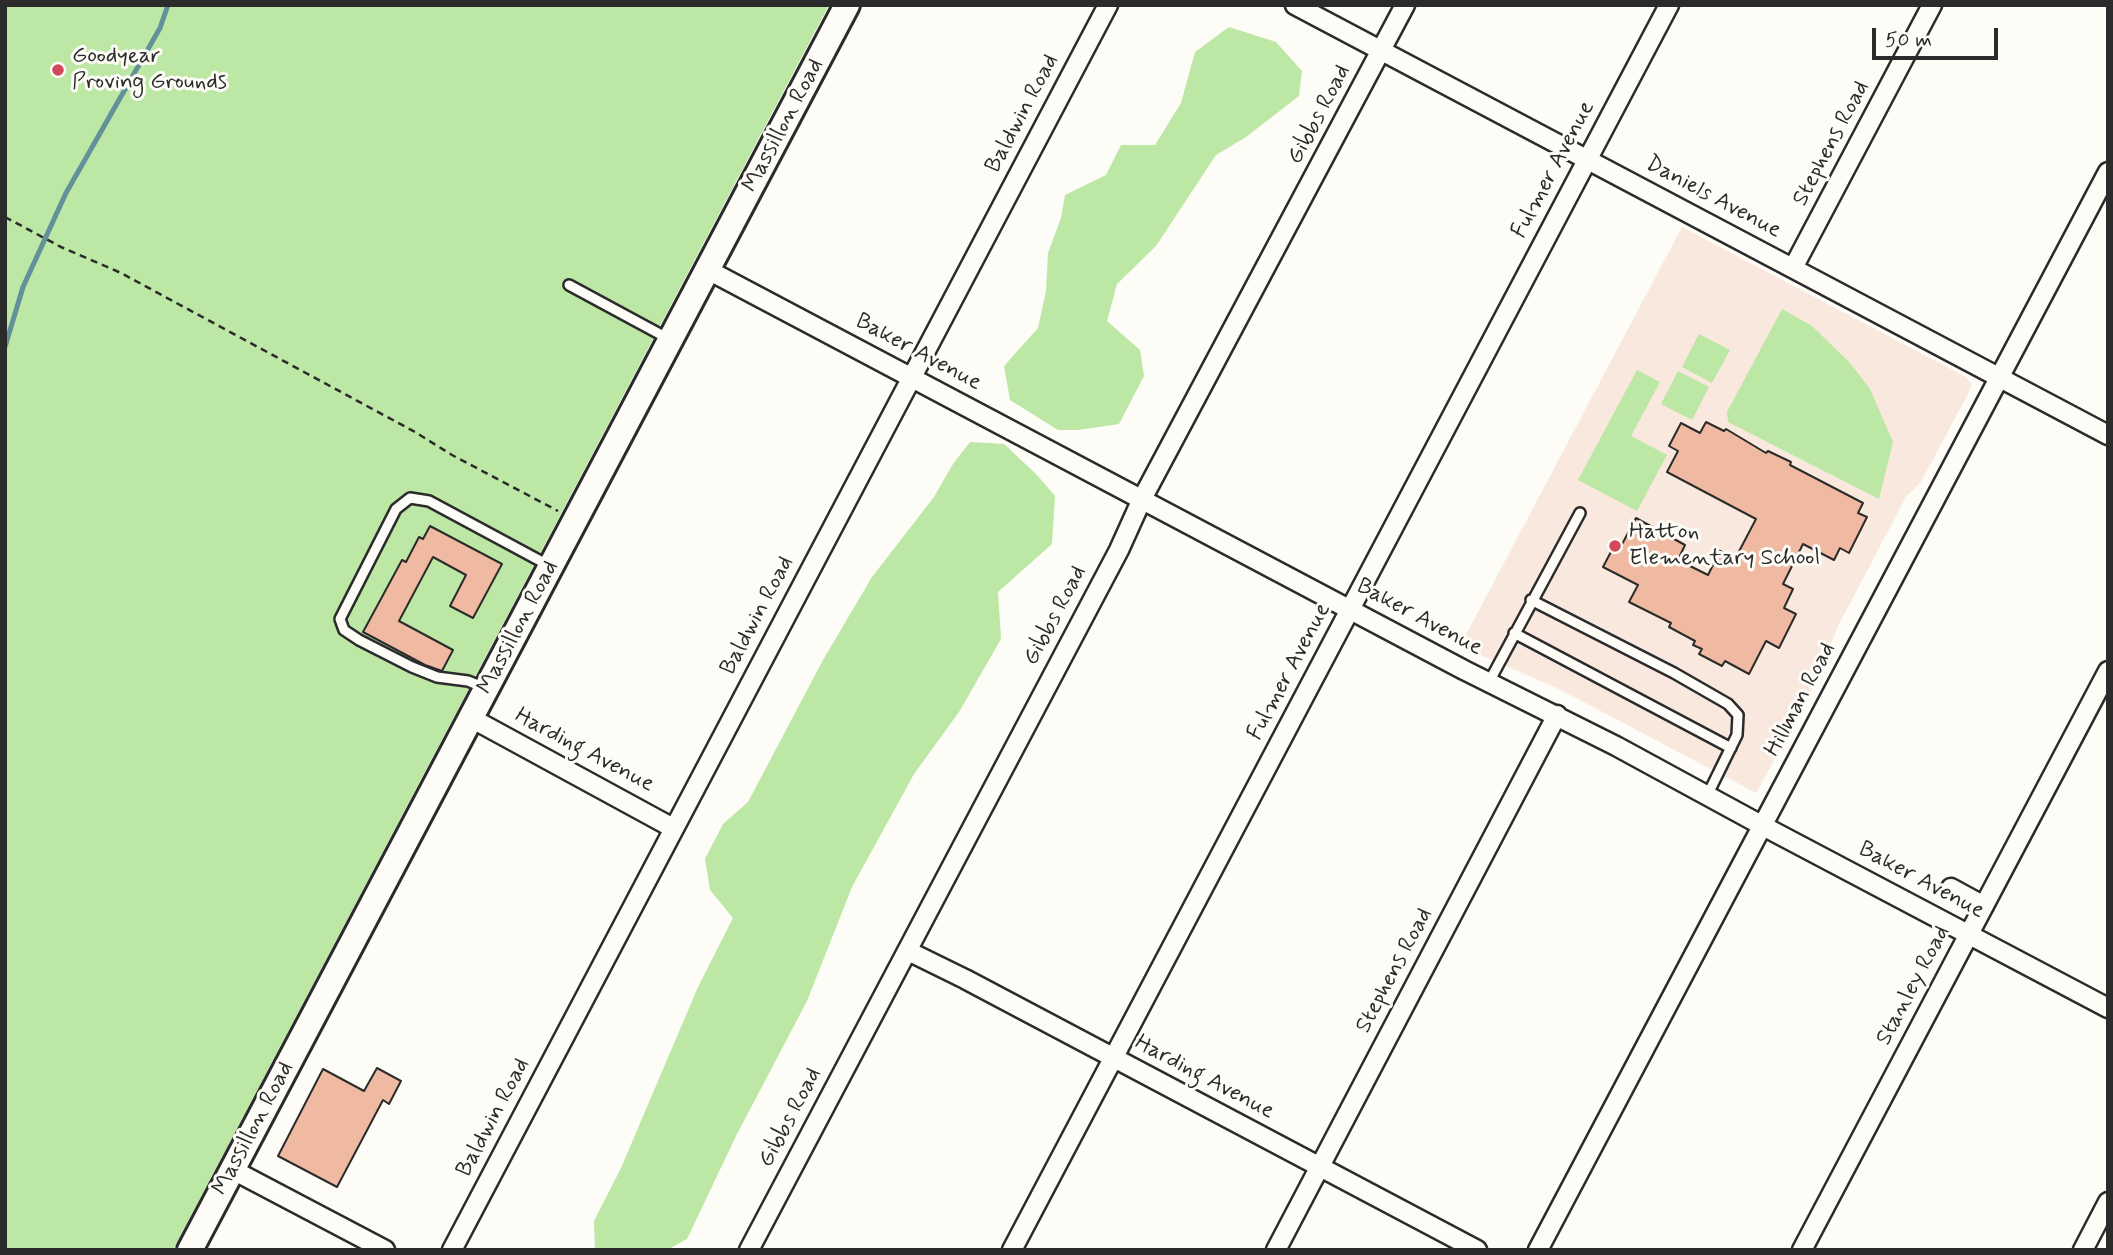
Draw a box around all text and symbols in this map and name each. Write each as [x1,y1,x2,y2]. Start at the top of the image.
scale bar [1875,14,2001,58]
text: 50 m [1885,26,1932,54]
place label: Goodyear Proving Grounds [72,43,227,97]
street label: Baldwin Road [980,50,1066,178]
street label: Massillon Road [737,55,831,197]
street label: Gibbs Road [1282,61,1358,169]
marker: Goodyear Proving Grounds [50,62,66,78]
street label: Stephens Road [1787,77,1877,211]
street label: Fulmer Avenue [1506,97,1602,243]
street label: Daniels Avenue [1640,151,1786,245]
street label: Baker Avenue [850,308,986,398]
place label: Hatton Elementary School [1629,519,1820,573]
marker: Hatton Elementary School [1607,538,1623,554]
street label: Baldwin Road [715,552,801,680]
street label: Massillon Road [472,557,566,699]
street label: Gibbs Road [1018,562,1094,670]
street label: Baker Avenue [1351,573,1487,663]
street label: Fulmer Avenue [1242,599,1338,745]
street label: Hillman Road [1759,638,1843,762]
street label: Harding Avenue [510,703,658,799]
street label: Baker Avenue [1853,836,1989,926]
street label: Stephens Road [1350,904,1440,1038]
street label: Stanley Road [1871,921,1957,1051]
street label: Harding Avenue [1130,1030,1278,1126]
street label: Baldwin Road [451,1054,537,1182]
street label: Massillon Road [207,1058,301,1200]
street label: Gibbs Road [753,1064,829,1172]

